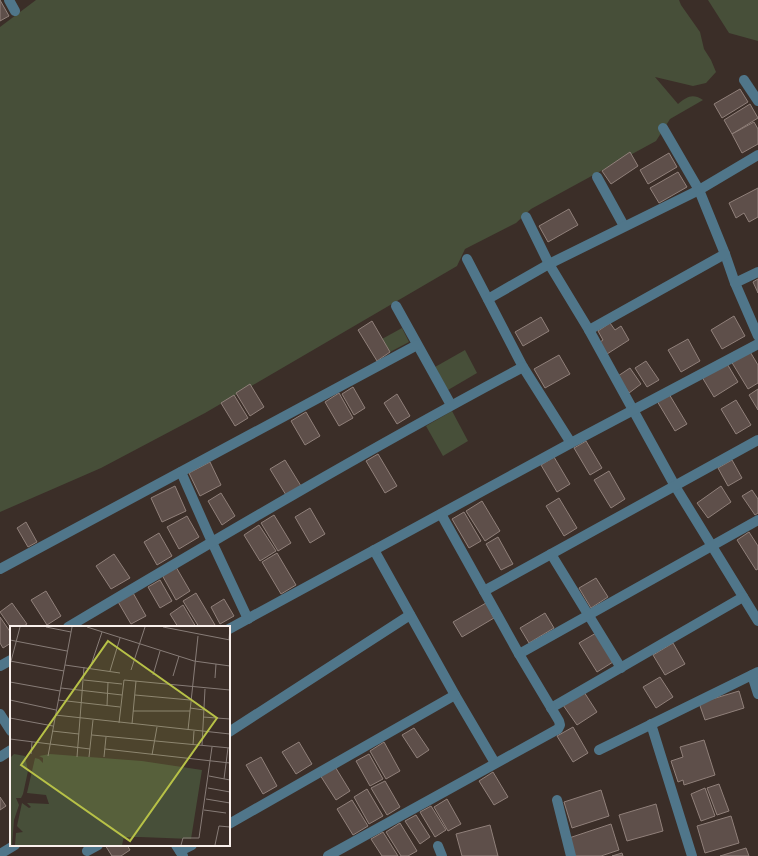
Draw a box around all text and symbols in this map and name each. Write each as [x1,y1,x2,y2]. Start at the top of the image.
inset map [10,626,230,846]

